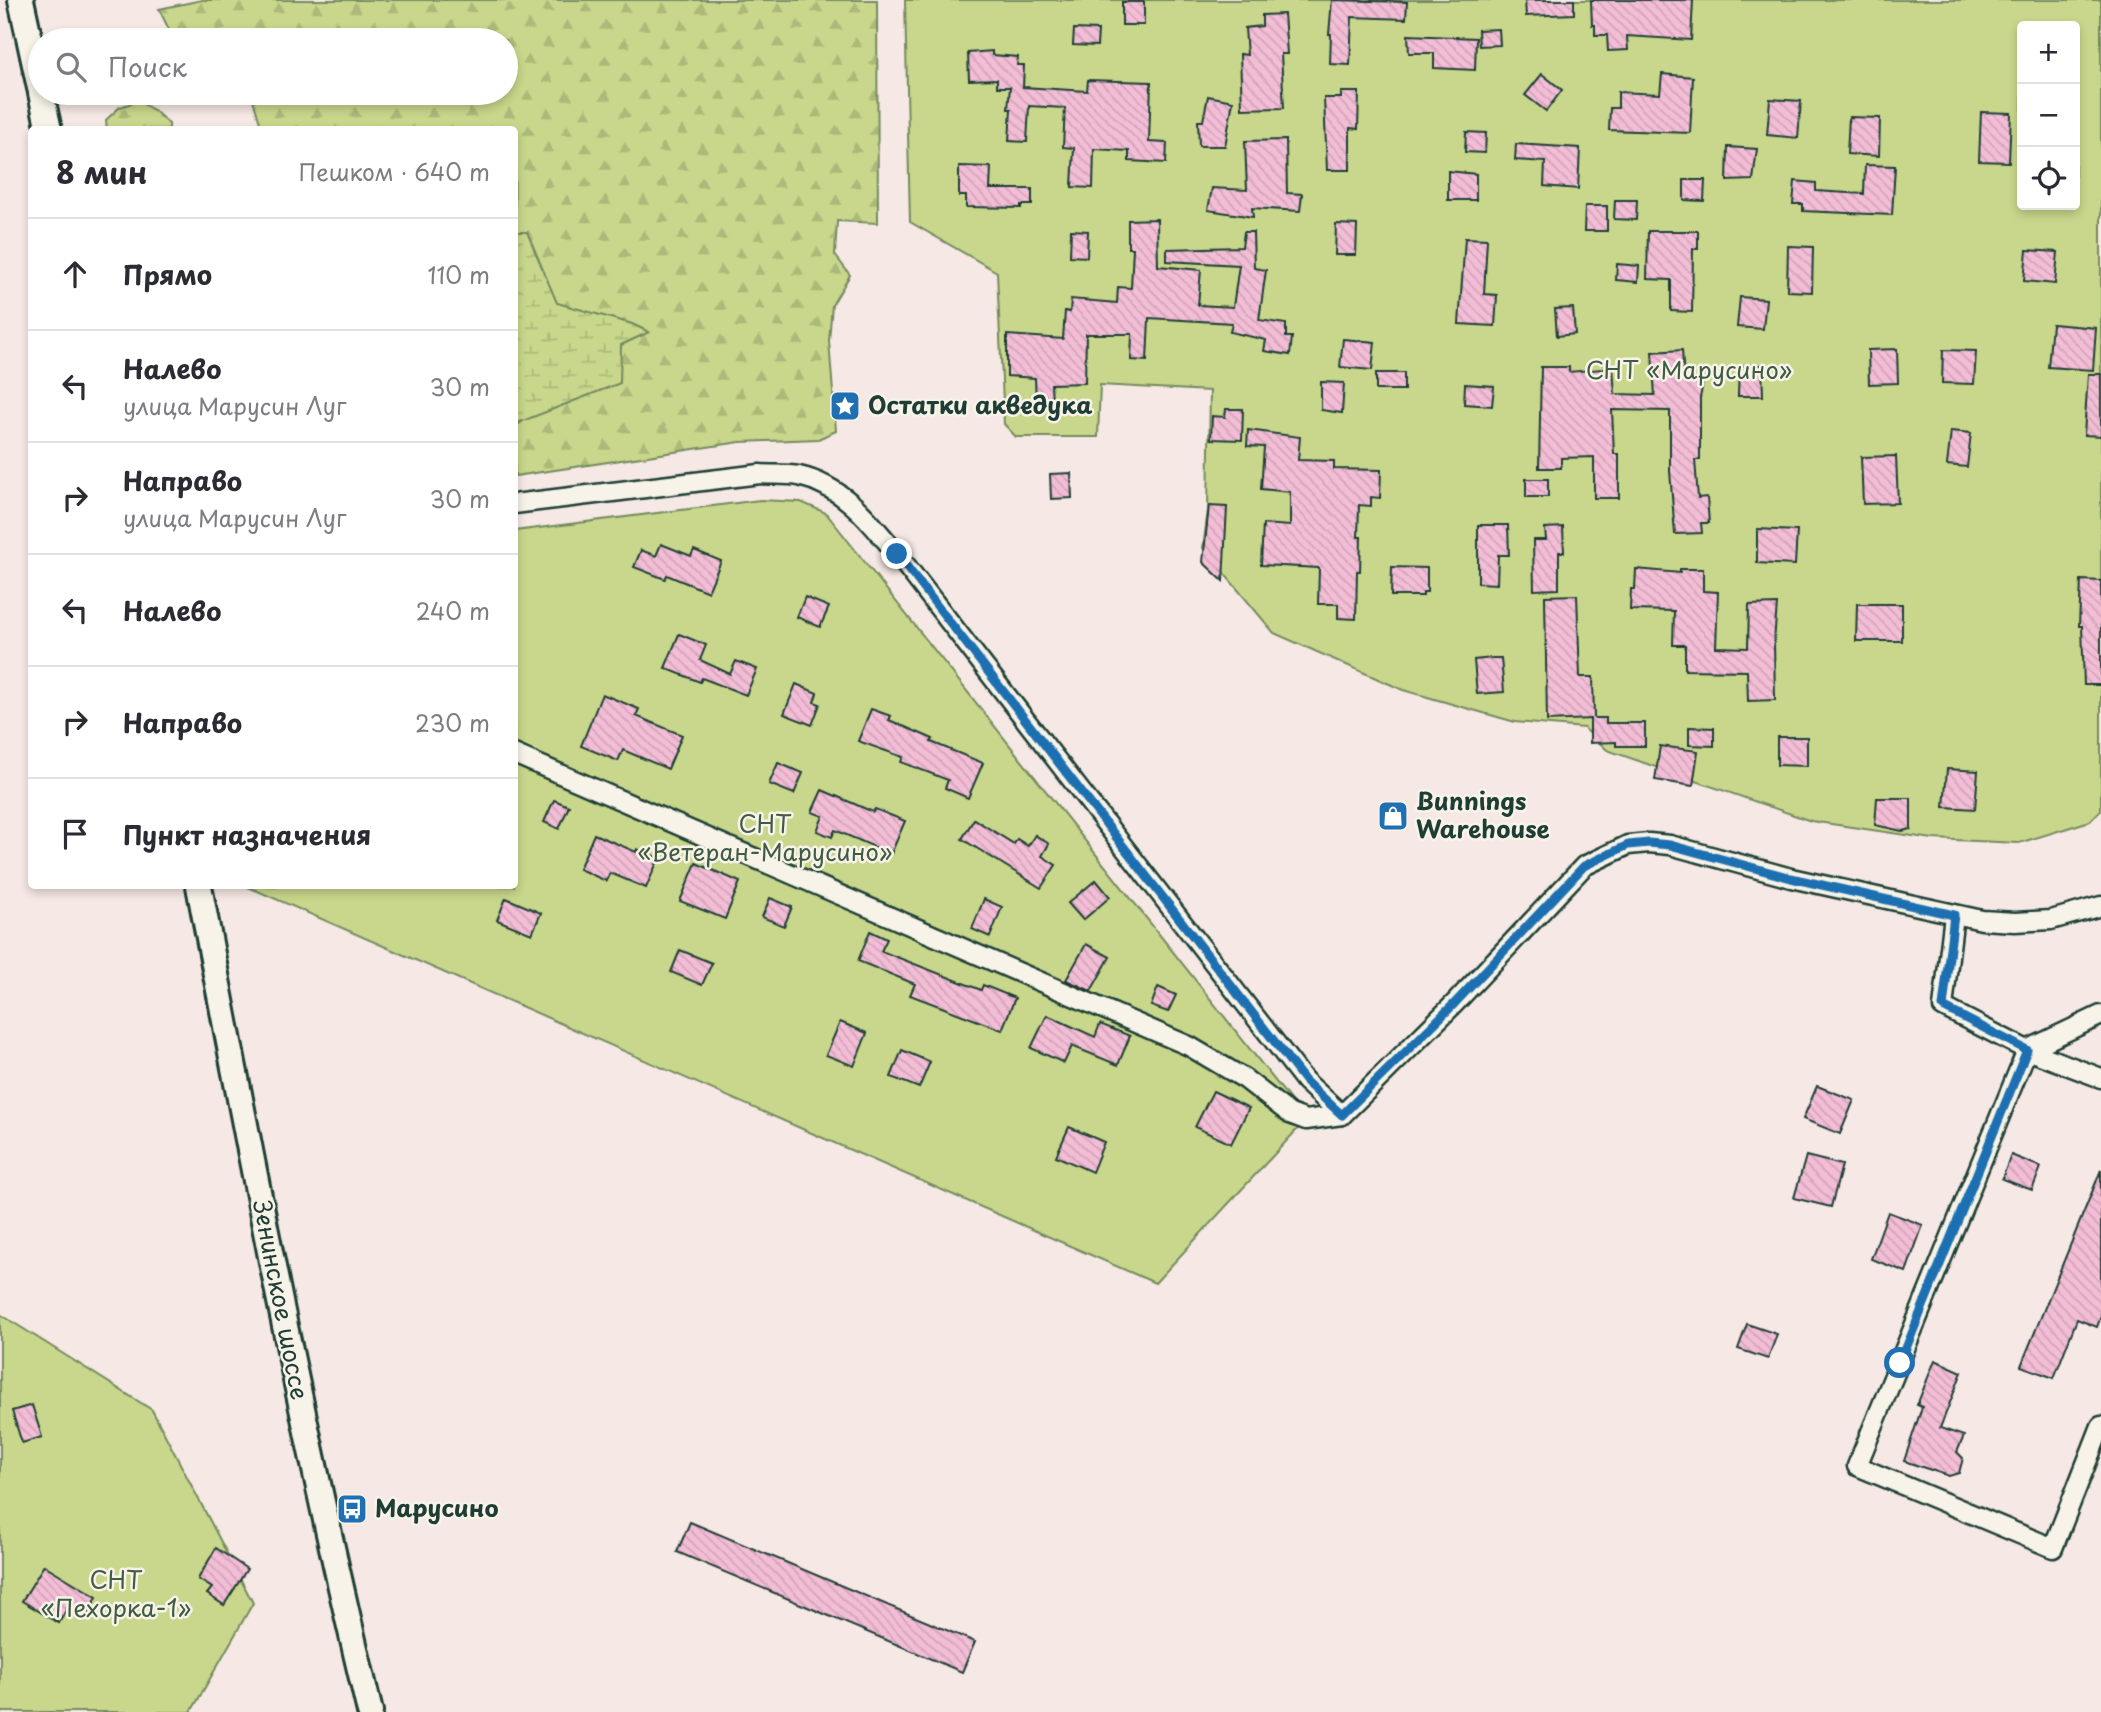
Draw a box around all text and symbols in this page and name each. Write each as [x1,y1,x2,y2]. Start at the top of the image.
map controls [2017,21,2080,210]
button: + [2017,21,2080,84]
search box [28,28,518,105]
text: Поиск [108,47,187,86]
icon: search [52,48,90,86]
button: − [2017,84,2080,147]
button: locate [2017,147,2080,210]
text: 8 мин [56,149,147,194]
text: Пешком · 640 m [299,154,490,189]
icon: ahead [56,255,94,293]
text: Прямо [123,255,212,294]
text: 110 m [428,257,490,292]
text: Налево [123,349,221,388]
park label: СНТ «Марусино» [1586,351,1792,387]
icon: left [56,367,94,405]
text: 30 m [429,369,490,404]
place label: Остатки акведука [868,386,1093,422]
text: улица Марусин Луг [123,388,346,423]
place icon: Остатки акведука [828,389,862,423]
text: Направо [123,461,242,500]
icon: right [56,479,94,517]
text: 30 m [429,481,490,516]
text: улица Марусин Луг [123,500,346,535]
route end [881,538,912,569]
icon: left [56,591,94,629]
text: Налево [123,591,221,630]
text: 240 m [416,593,490,628]
icon: right [56,703,94,741]
text: Направо [123,703,242,742]
text: 230 m [415,705,490,740]
place label: Bunnings Warehouse [1416,782,1550,846]
shop icon: Bunnings Warehouse [1376,799,1410,833]
park label: СНТ «Ветеран-Марусино» [638,805,892,869]
icon: arrive [56,815,94,853]
text: Пункт назначения [123,815,371,854]
street label: Зенинское шоссе [245,1197,319,1403]
route start [1884,1347,1915,1378]
place label: Марусино [375,1489,499,1525]
bus stop icon: Марусино [335,1492,369,1526]
park label: СНТ «Пехорка-1» [41,1561,191,1625]

